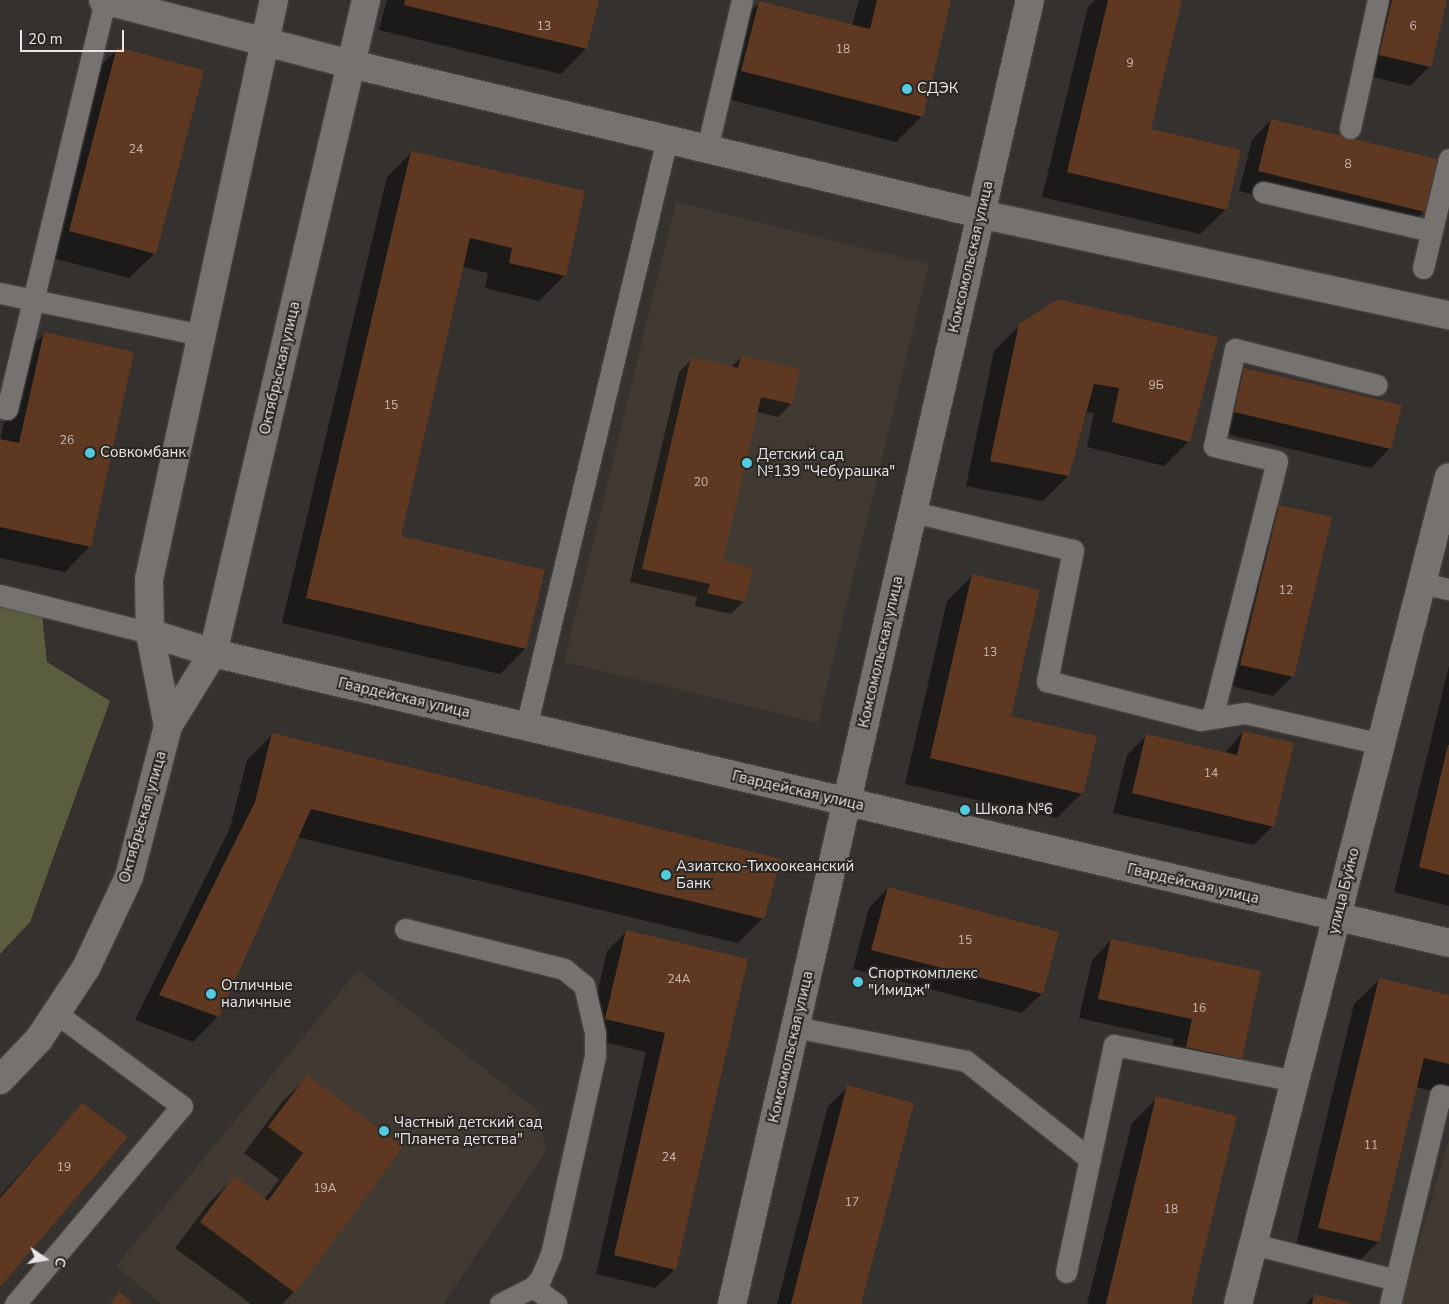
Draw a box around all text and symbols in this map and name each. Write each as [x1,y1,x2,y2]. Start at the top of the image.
scale bar [22,20,126,52]
house number: 13 [537,20,551,34]
house number: 6 [1409,20,1417,34]
text: 20 m [28,29,63,49]
house number: 18 [836,43,850,57]
house number: 9 [1126,57,1134,71]
place label: СДЭК [917,80,958,98]
marker: СДЭК [901,83,913,95]
house number: 24 [129,143,143,157]
house number: 8 [1344,158,1352,172]
street label: Комсомольская улица [945,179,997,335]
street label: Октябрьская улица [256,300,304,436]
house number: 9Б [1148,379,1164,393]
house number: 15 [384,399,398,413]
house number: 26 [60,434,74,448]
place label: Совкомбанк [100,444,186,462]
place label: Детский сад №139 "Чебурашка" [757,445,895,480]
marker: Совкомбанк [84,447,96,459]
marker: Детский сад №139 "Чебурашка" [741,457,753,469]
house number: 20 [694,476,708,490]
street label: Комсомольская улица [855,574,907,730]
house number: 12 [1279,584,1293,598]
house number: 13 [983,646,997,660]
street label: Гвардейская улица [336,674,472,722]
street label: Октябрьская улица [116,749,170,885]
street label: Гвардейская улица [730,767,866,815]
house number: 14 [1204,767,1218,781]
place label: Школа №6 [975,801,1053,819]
marker: Школа №6 [959,804,971,816]
street label: улица Буйко [1325,846,1363,936]
place label: Азиатско-Тихоокеанский Банк [676,857,854,892]
street label: Гвардейская улица [1125,860,1261,908]
marker: Азиатско-Тихоокеанский Банк [660,869,672,881]
house number: 15 [958,934,972,948]
place label: Спорткомплекс "Имидж" [868,964,978,999]
street label: Комсомольская улица [765,969,817,1125]
house number: 24А [667,973,691,987]
place label: Отличные наличные [221,976,293,1011]
marker: Спорткомплекс "Имидж" [852,976,864,988]
marker: Отличные наличные [205,988,217,1000]
house number: 16 [1192,1002,1206,1016]
place label: Частный детский сад "Планета детства" [394,1113,542,1148]
marker: Частный детский сад "Планета детства" [378,1125,390,1137]
house number: 11 [1364,1139,1378,1153]
house number: 24 [662,1151,676,1165]
house number: 19 [57,1161,71,1175]
house number: 19А [313,1182,337,1196]
house number: 17 [845,1196,859,1210]
house number: 18 [1164,1203,1178,1217]
north arrow [20,1234,70,1284]
text: С [50,1256,70,1269]

